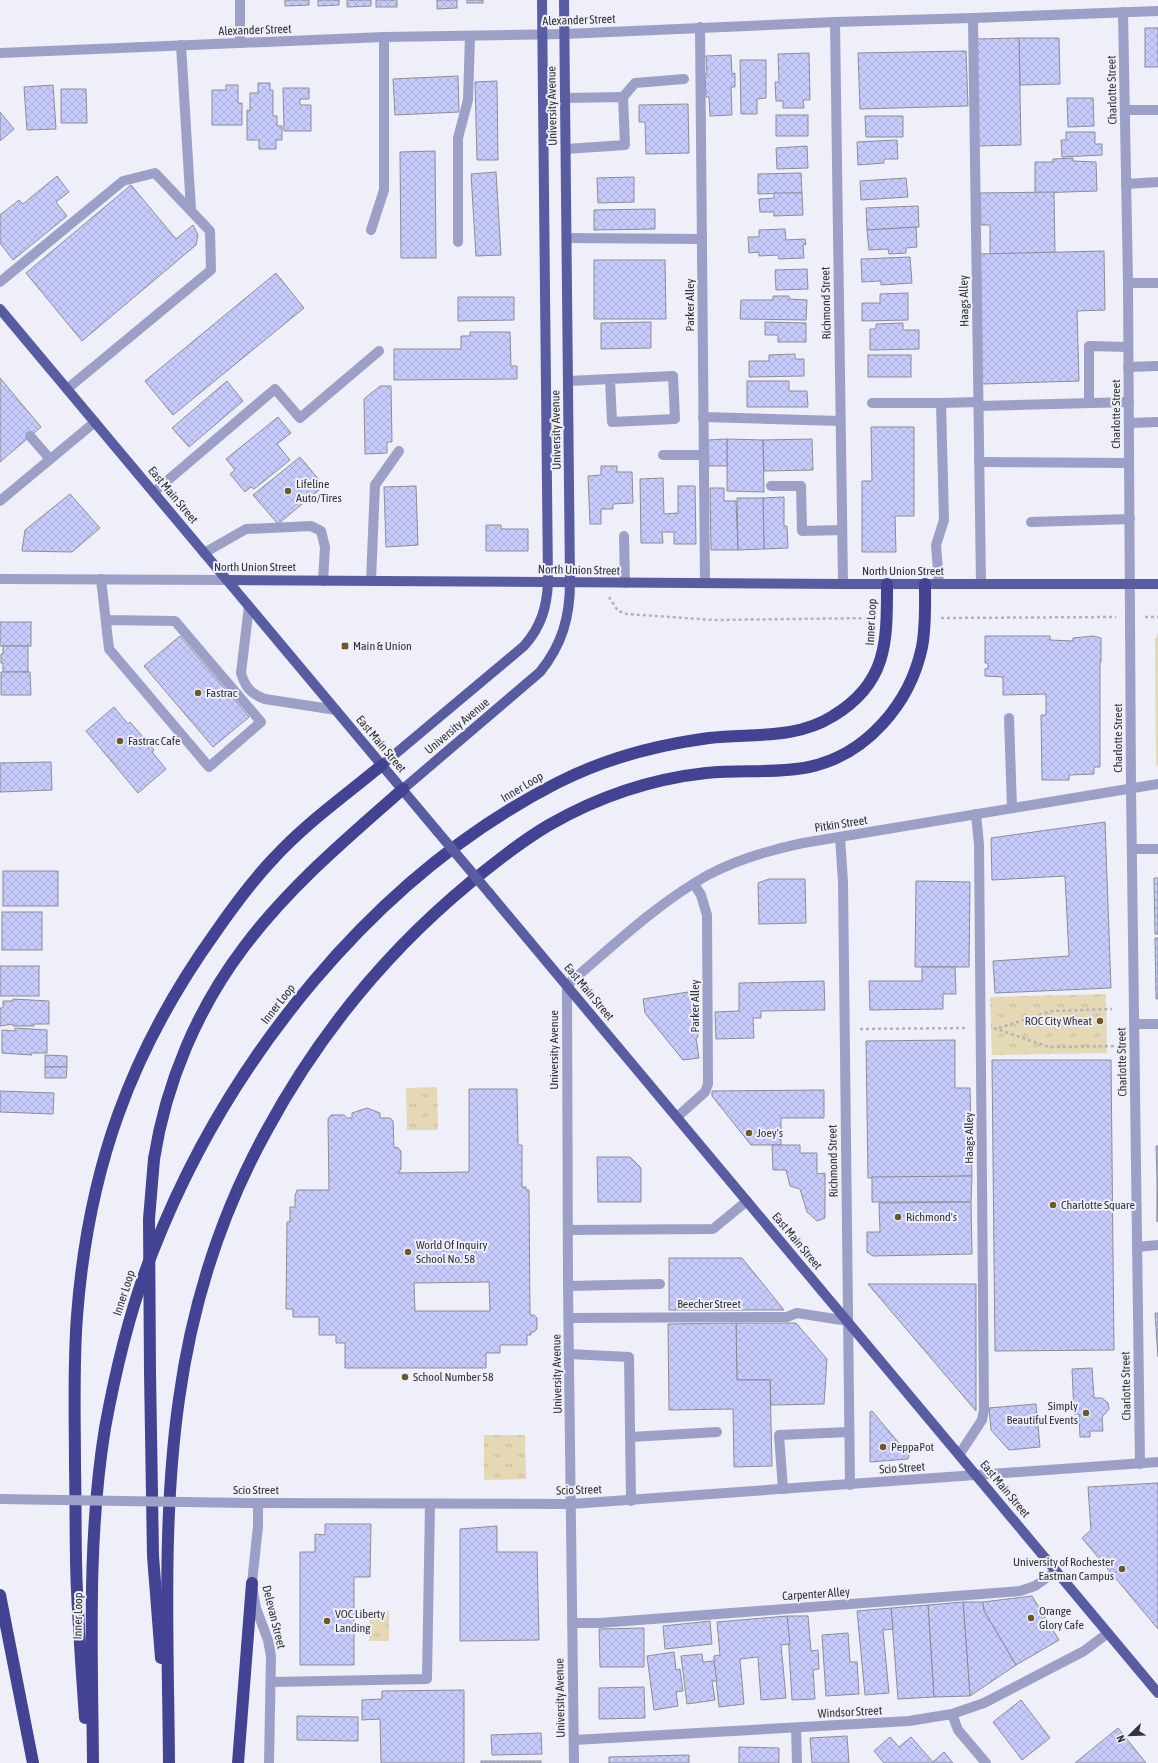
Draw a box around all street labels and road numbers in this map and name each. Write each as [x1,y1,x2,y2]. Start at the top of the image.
street label: Alexander Street [542,12,616,28]
street label: Alexander Street [218,22,292,38]
street label: Charlotte Street [1104,55,1120,125]
street label: University Avenue [544,66,560,146]
street label: Richmond Street [818,266,834,340]
street label: Haags Alley [957,275,971,327]
street label: Parker Alley [683,279,697,331]
street label: Charlotte Street [1109,379,1123,449]
street label: University Avenue [548,390,564,470]
street label: East Main Street [145,464,201,527]
street label: North Union Street [214,560,297,574]
street label: North Union Street [538,562,621,578]
street label: North Union Street [862,564,945,578]
street label: Inner Loop [863,598,879,646]
street label: University Avenue [422,695,492,757]
street label: Charlotte Street [1111,703,1125,773]
street label: East Main Street [353,713,409,776]
street label: Inner Loop [498,769,546,805]
street label: Pitkin Street [814,813,869,835]
street label: East Main Street [561,961,617,1024]
street label: Parker Alley [688,980,702,1032]
street label: Inner Loop [258,981,298,1027]
street label: University Avenue [547,1010,561,1090]
street label: Charlotte Street [1114,1027,1130,1097]
street label: Haags Alley [962,1112,976,1164]
street label: Richmond Street [825,1124,841,1198]
street label: East Main Street [769,1210,825,1273]
street label: Inner Loop [110,1268,138,1317]
street label: Beecher Street [677,1297,741,1311]
street label: University Avenue [549,1334,565,1414]
street label: Charlotte Street [1118,1351,1134,1421]
street label: East Main Street [977,1458,1033,1521]
street label: Scio Street [879,1459,926,1477]
street label: Scio Street [556,1482,603,1498]
street label: Scio Street [233,1483,279,1497]
street label: Delevan Street [259,1584,289,1651]
street label: Carpenter Alley [782,1585,850,1603]
street label: Inner Loop [71,1592,85,1640]
street label: University Avenue [552,1658,568,1738]
street label: Windsor Street [817,1703,883,1721]

